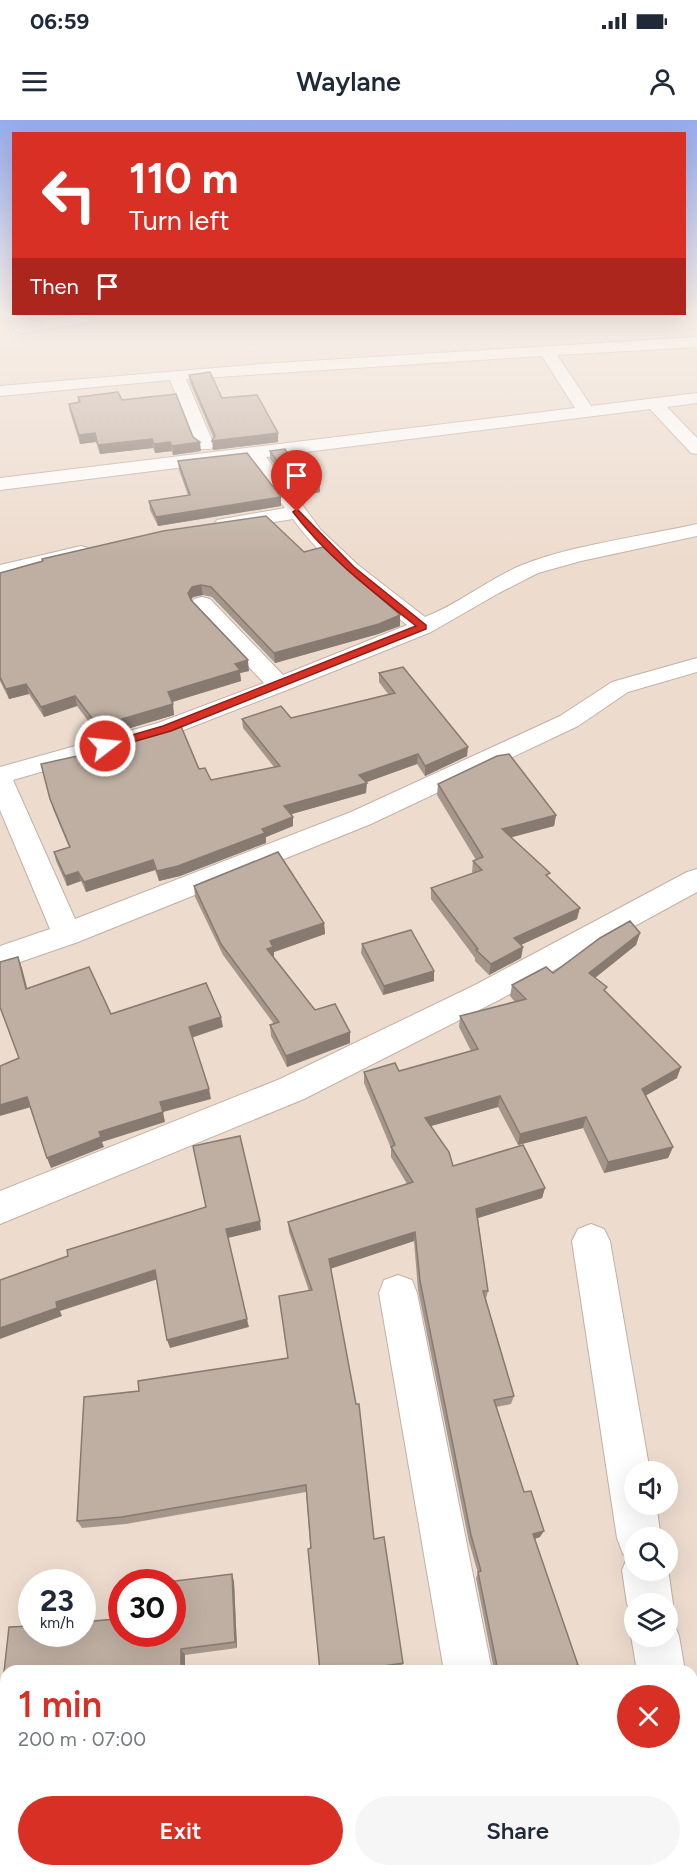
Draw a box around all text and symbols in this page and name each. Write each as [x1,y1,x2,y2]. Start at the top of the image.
text: 06:59 [30,8,89,35]
icon: menu [18,65,51,98]
text: Waylane [296,65,401,98]
icon: person [646,65,679,98]
text: 110 m [129,153,238,204]
icon: left [30,156,108,234]
text: Turn left [129,204,229,237]
icon: arrive [91,270,124,303]
text: Then [30,273,79,300]
pin [271,450,322,512]
icon: arrive [280,459,313,492]
position arrow [73,714,137,778]
map controls [624,1461,678,1647]
button: sound [624,1461,678,1515]
button: search [624,1527,678,1581]
speed limit sign: 30 [108,1569,186,1647]
text: 23 [40,1582,74,1619]
button: layers [624,1593,678,1647]
text: km/h [40,1614,74,1632]
text: 1 min [18,1683,102,1726]
button: close [617,1685,680,1748]
text: 200 m · 07:00 [18,1727,146,1751]
button: Exit [18,1796,343,1865]
button: Share [355,1796,680,1865]

